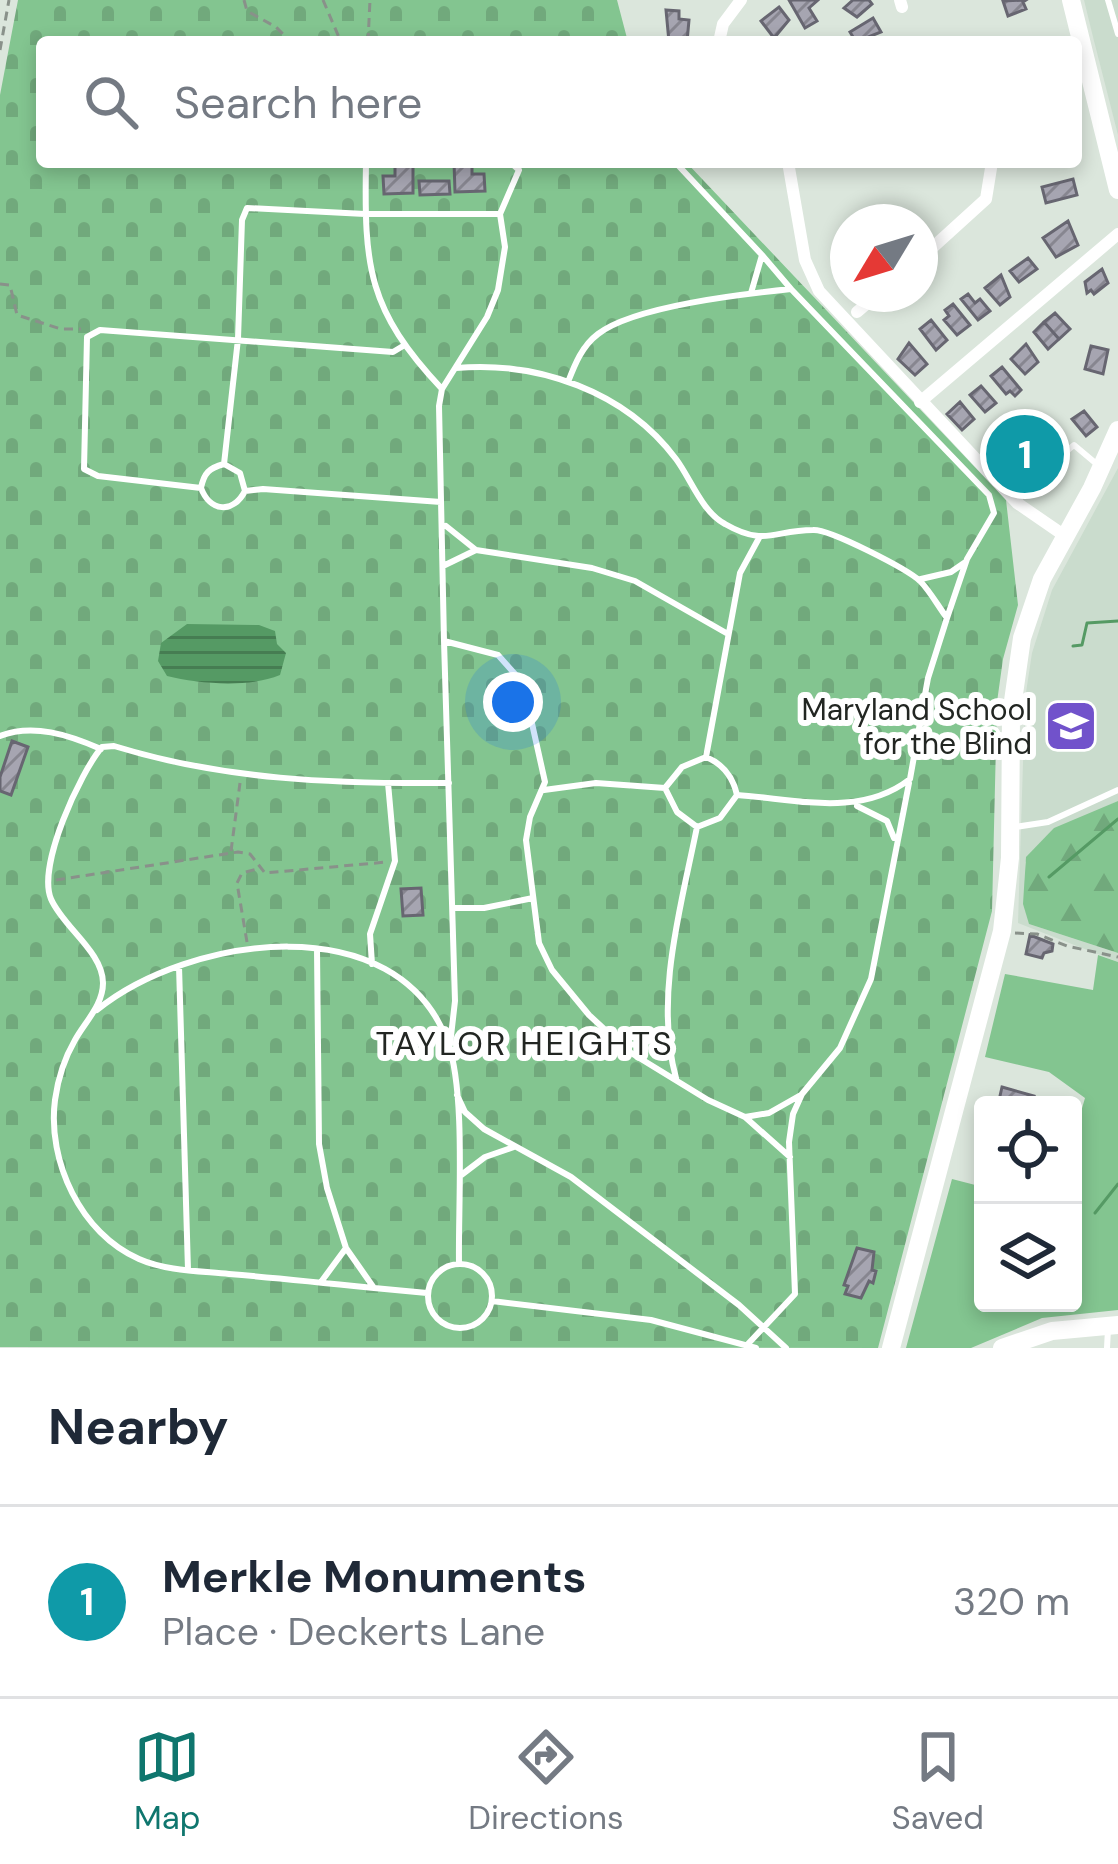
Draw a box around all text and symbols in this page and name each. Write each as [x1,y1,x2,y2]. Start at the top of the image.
search box [36,36,1082,168]
icon: search [78,69,144,135]
text: Search here [174,73,422,132]
north arrow [830,204,938,312]
pin: 1 [986,409,1064,499]
your location [483,672,543,732]
place label: Maryland School for the Blind [802,690,1032,763]
school or university icon: Maryland School for the Blind [1043,698,1099,754]
district label: TAYLOR HEIGHTS [375,1022,675,1065]
map controls [974,1096,1082,1312]
button: locate [974,1096,1082,1204]
button: layers [974,1204,1082,1312]
text: Nearby [48,1393,229,1460]
text: Merkle Monuments [162,1547,587,1606]
text: 1 [80,1576,94,1627]
text: 320 m [953,1576,1070,1627]
text: Place · Deckerts Lane [162,1606,545,1657]
tab: Map [134,1724,200,1839]
tab: Directions [468,1724,624,1839]
tab: Saved [892,1724,984,1839]

